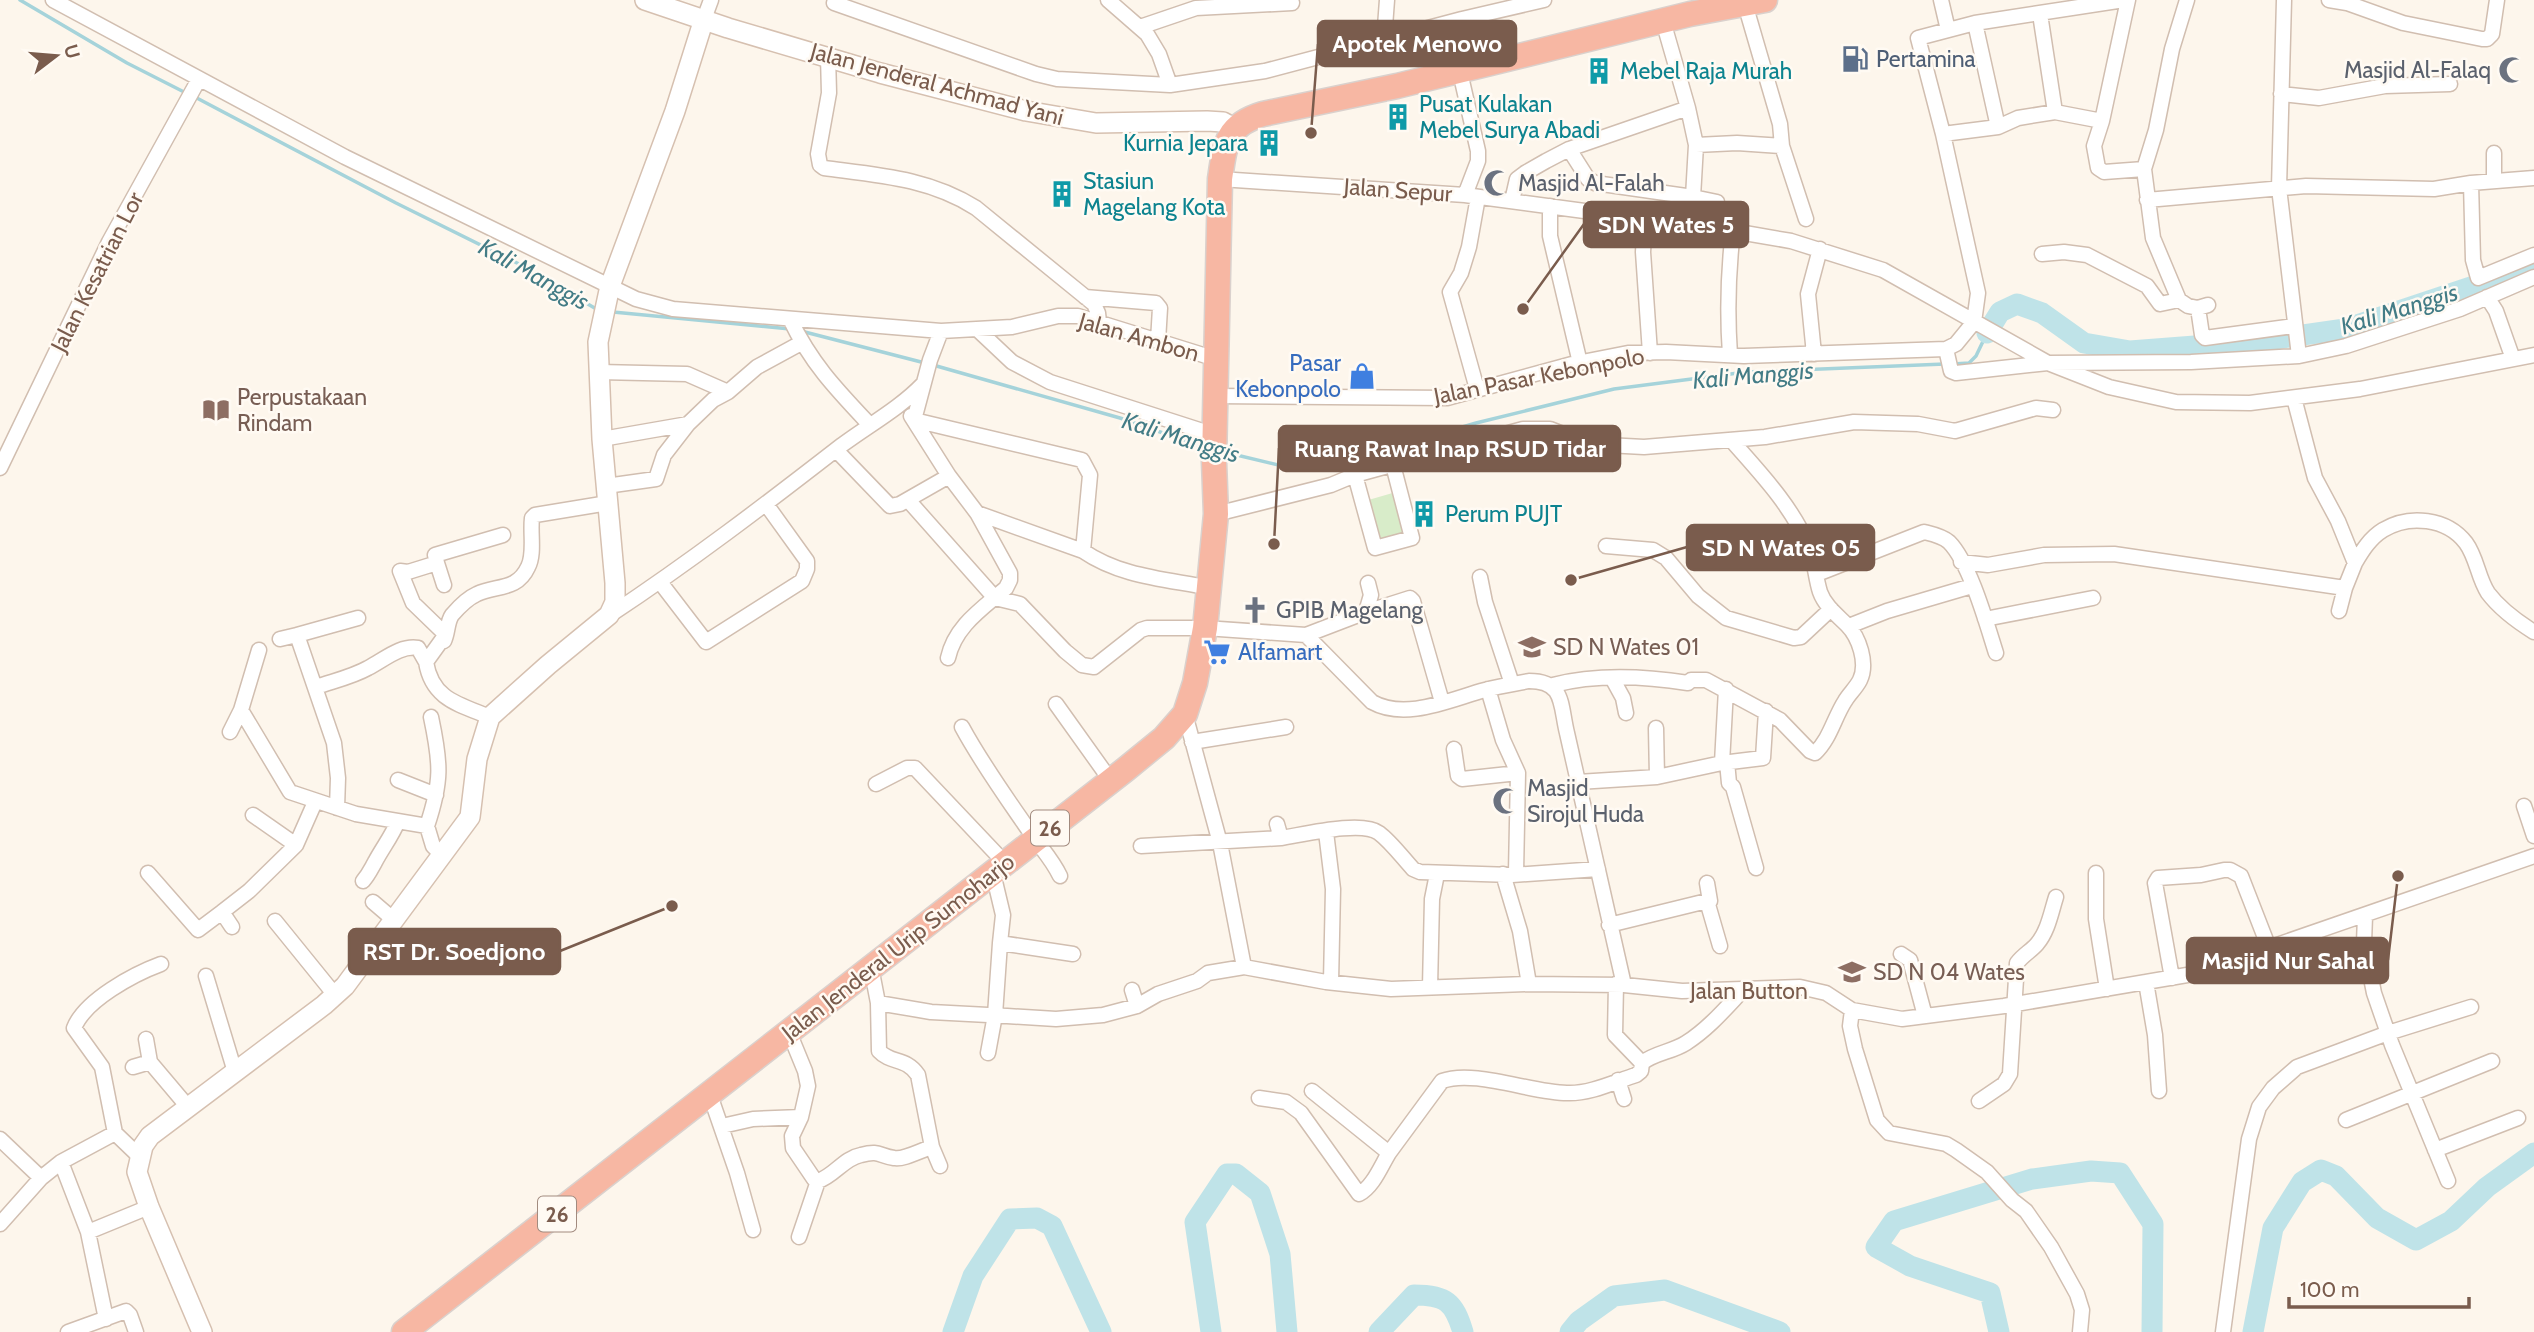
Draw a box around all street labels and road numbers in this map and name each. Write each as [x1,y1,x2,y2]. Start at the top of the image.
street label: Jalan Jenderal Achmad Yani [806,36,1067,131]
street label: Jalan Sepur [1342,172,1454,208]
street label: Jalan Kesatrian Lor [44,187,150,358]
street label: Jalan Ambon [1075,306,1202,368]
street label: Jalan Pasar Kebonpolo [1430,342,1647,410]
road number: 26 [1031,810,1069,846]
street label: Jalan Jenderal Urip Sumoharjo [775,847,1020,1047]
street label: Jalan Button [1689,977,1808,1005]
road number: 26 [538,1196,576,1232]

